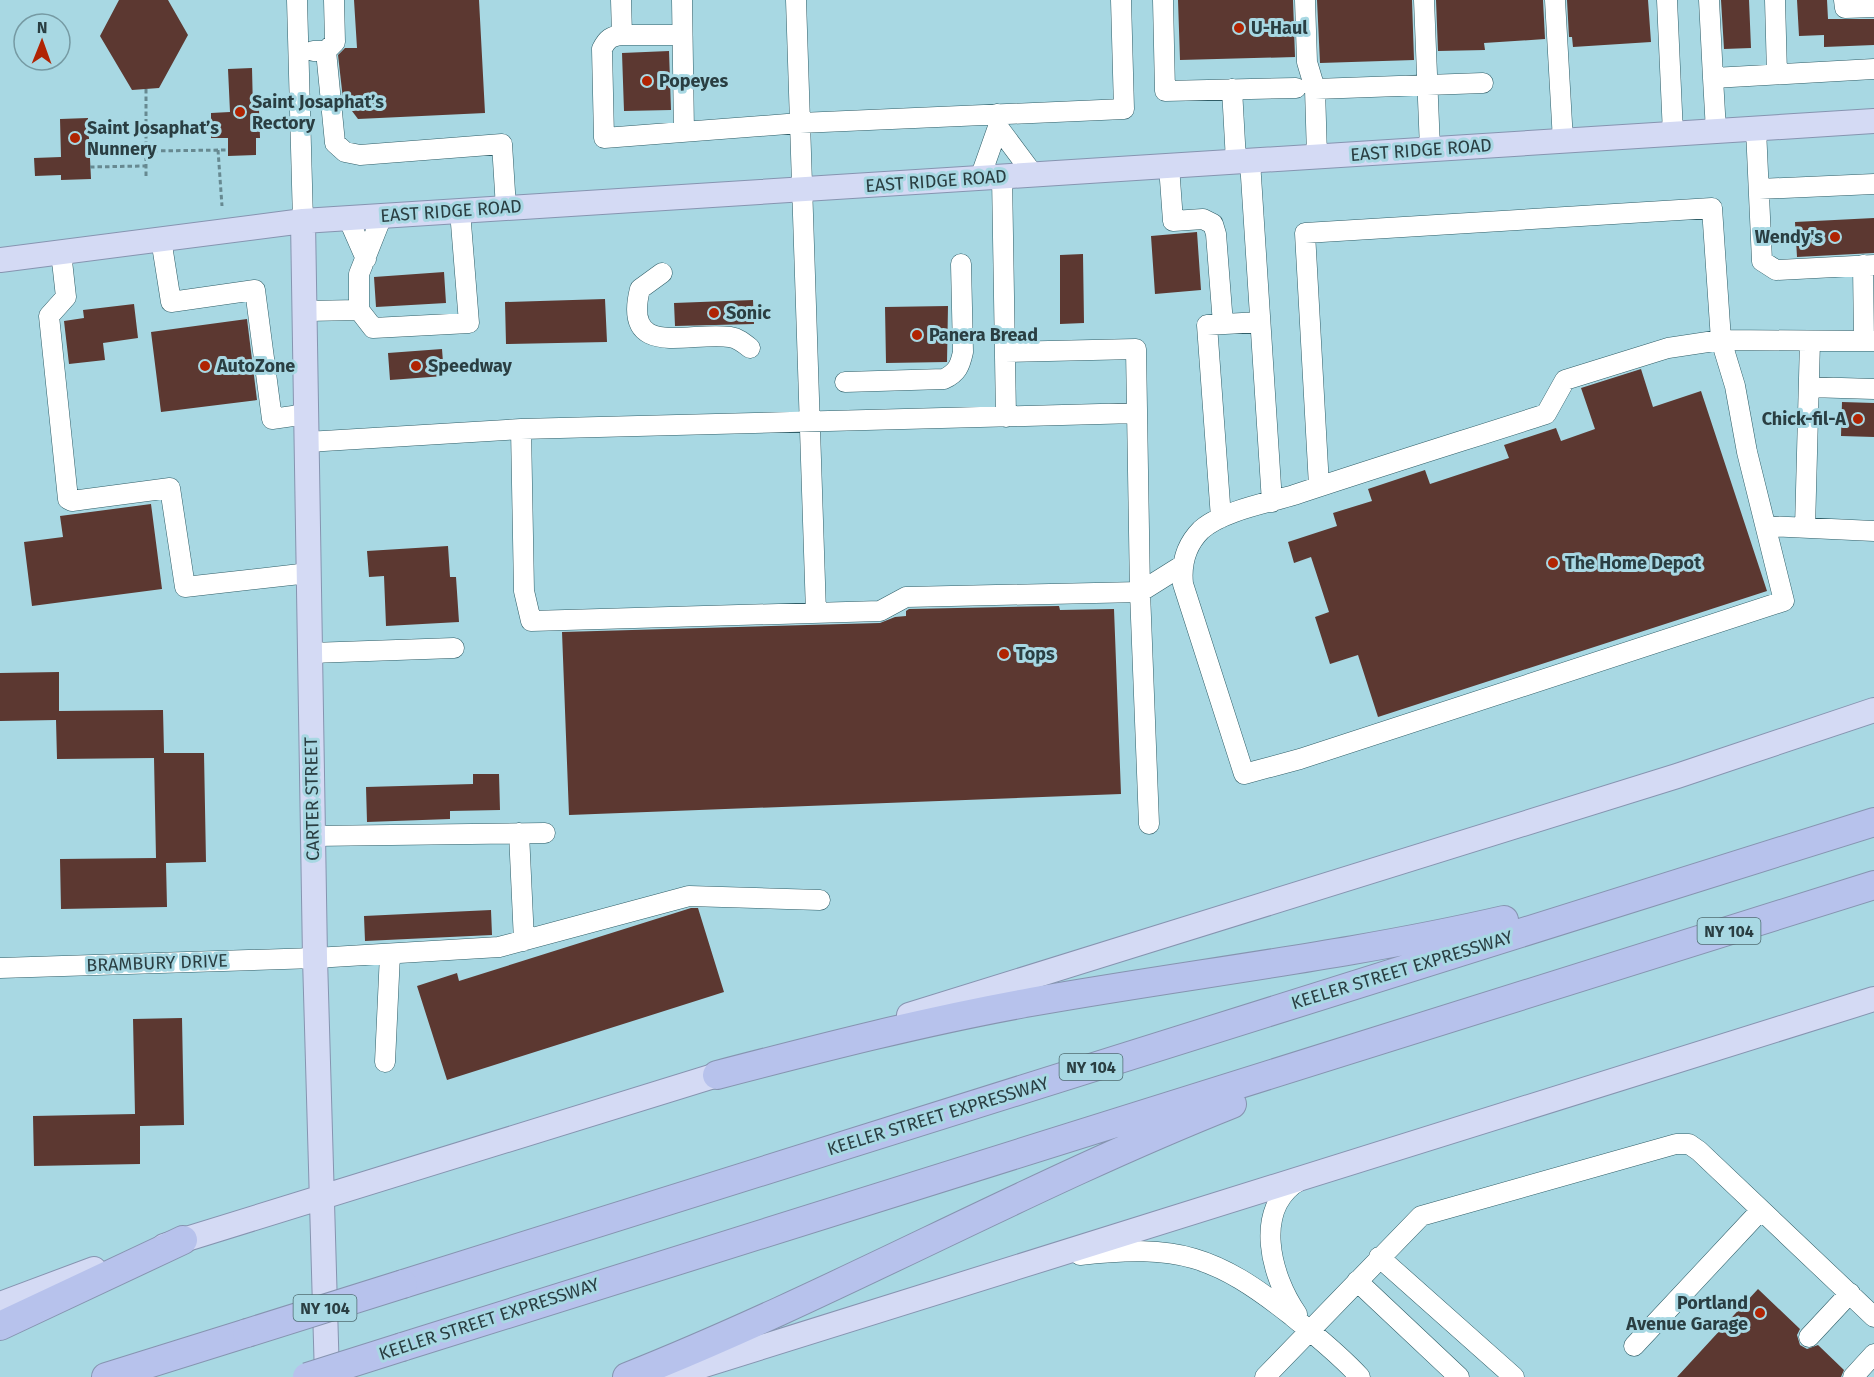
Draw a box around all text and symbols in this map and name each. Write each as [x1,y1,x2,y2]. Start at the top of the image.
north arrow [12,12,72,72]
place label: U-Haul [1251,17,1308,39]
text: N [37,18,48,37]
marker: U-Haul [1232,21,1246,35]
place label: Popeyes [659,70,728,92]
marker: Popeyes [640,74,654,88]
place label: Saint Josaphat’s Rectory [252,91,384,134]
marker: Saint Josaphat’s Rectory [233,105,247,119]
place label: Saint Josaphat’s Nunnery [87,117,219,160]
marker: Saint Josaphat’s Nunnery [68,131,82,145]
street label: EAST RIDGE ROAD [1349,134,1493,166]
street label: EAST RIDGE ROAD [864,165,1008,197]
street label: EAST RIDGE ROAD [379,195,523,227]
place label: Wendy's [1755,226,1823,248]
marker: Wendy's [1828,230,1842,244]
place label: Sonic [726,302,771,324]
marker: Sonic [707,306,721,320]
place label: Panera Bread [929,324,1038,346]
marker: Panera Bread [910,328,924,342]
place label: AutoZone [216,355,295,377]
place label: Speedway [428,355,513,377]
marker: AutoZone [198,359,212,373]
marker: Speedway [409,359,423,373]
place label: Chick-fil-A [1762,408,1846,430]
marker: Chick-fil-A [1851,412,1865,426]
place label: The Home Depot [1565,552,1702,574]
marker: The Home Depot [1546,556,1560,570]
place label: Tops [1016,643,1055,665]
marker: Tops [997,647,1011,661]
street label: CARTER STREET [300,736,324,861]
road number: NY 104 [1698,918,1760,944]
street label: KEELER STREET EXPRESSWAY [1289,926,1516,1014]
street label: BRAMBURY DRIVE [86,950,228,976]
road number: NY 104 [1060,1054,1122,1080]
street label: KEELER STREET EXPRESSWAY [825,1072,1052,1160]
street label: KEELER STREET EXPRESSWAY [376,1273,602,1365]
place label: Portland Avenue Garage [1625,1292,1748,1335]
road number: NY 104 [294,1295,356,1321]
marker: Portland Avenue Garage [1753,1306,1767,1320]

